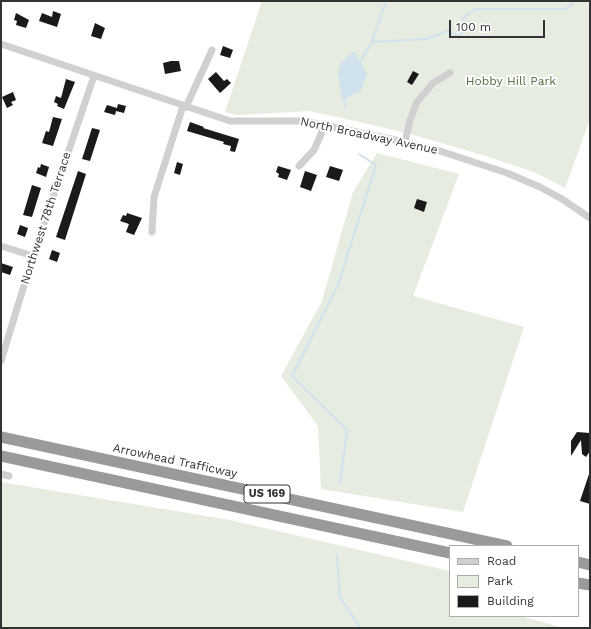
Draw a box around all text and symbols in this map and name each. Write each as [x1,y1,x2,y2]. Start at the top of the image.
scale bar [451,12,547,38]
text: 100 m [456,20,491,34]
park label: Hobby Hill Park [466,74,556,88]
street label: North Broadway Avenue [299,114,439,158]
street label: Northwest 78th Terrace [18,150,74,286]
street label: Arrowhead Trafficway [111,441,239,481]
road number: US 169 [244,485,290,503]
legend [449,545,579,617]
text: Road [487,554,516,568]
text: Park [487,574,513,588]
text: Building [487,594,534,608]

